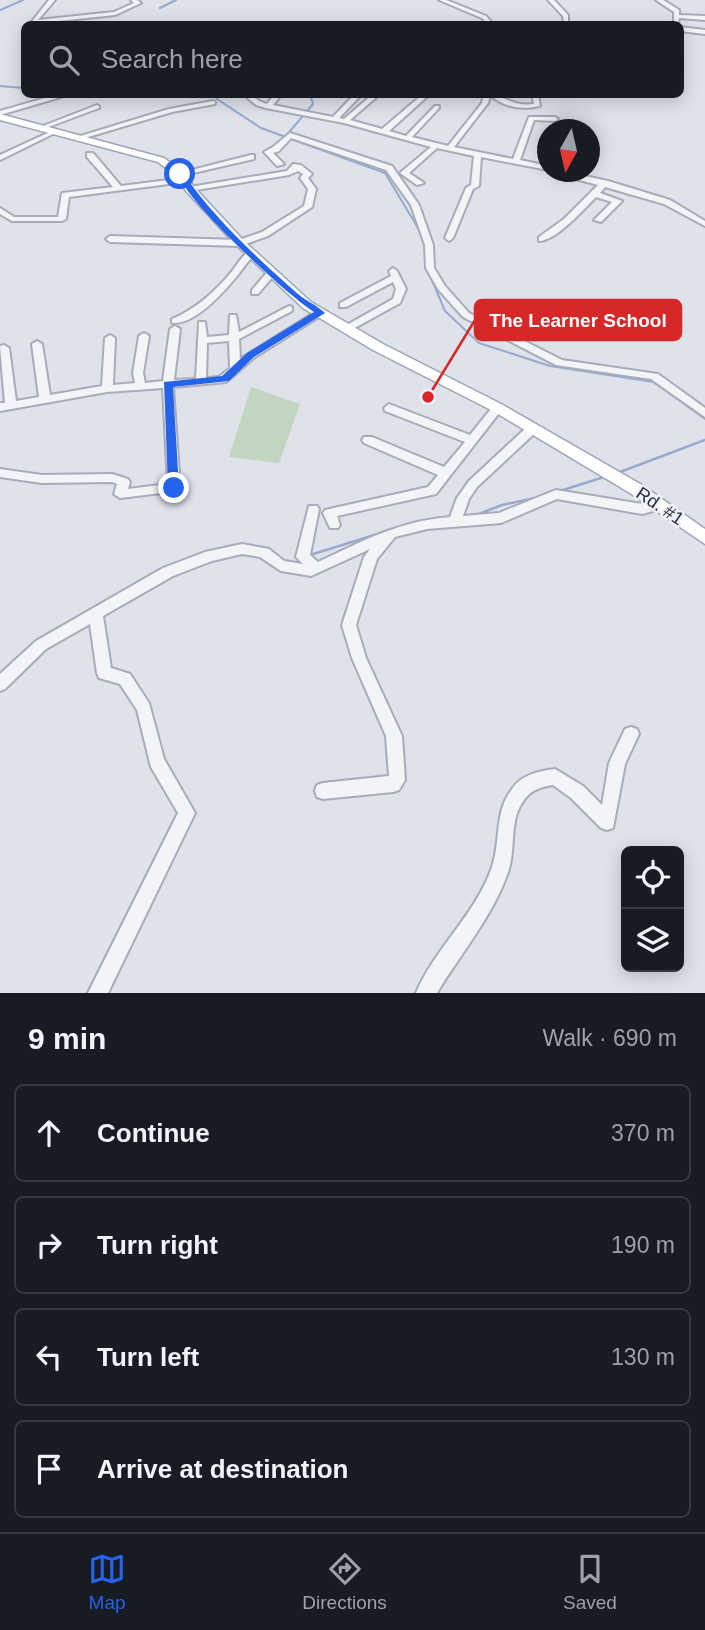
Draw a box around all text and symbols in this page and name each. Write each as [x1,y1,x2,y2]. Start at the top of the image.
search box [21,21,684,98]
icon: search [45,41,83,79]
text: Search here [101,44,243,74]
north arrow [537,119,600,182]
route start [164,158,195,189]
callout: The Learner School [475,300,681,340]
text: The Learner School [489,310,667,331]
route end [158,472,189,503]
street label: Rd. #1 [632,483,688,529]
map controls [621,846,684,972]
button: locate [621,846,684,909]
button: layers [621,909,684,972]
text: 9 min [28,1022,106,1055]
text: Walk · 690 m [542,1025,677,1051]
icon: ahead [30,1114,68,1152]
text: Continue [97,1118,210,1148]
text: 370 m [611,1120,675,1146]
icon: right [30,1226,68,1264]
text: Turn right [97,1230,218,1260]
text: 190 m [611,1232,675,1258]
icon: left [30,1338,68,1376]
text: Turn left [97,1342,199,1372]
text: 130 m [611,1344,675,1370]
icon: arrive [30,1450,68,1488]
text: Arrive at destination [97,1454,348,1484]
tab: Map [88,1550,126,1614]
tab: Directions [302,1550,387,1614]
tab: Saved [563,1550,617,1614]

